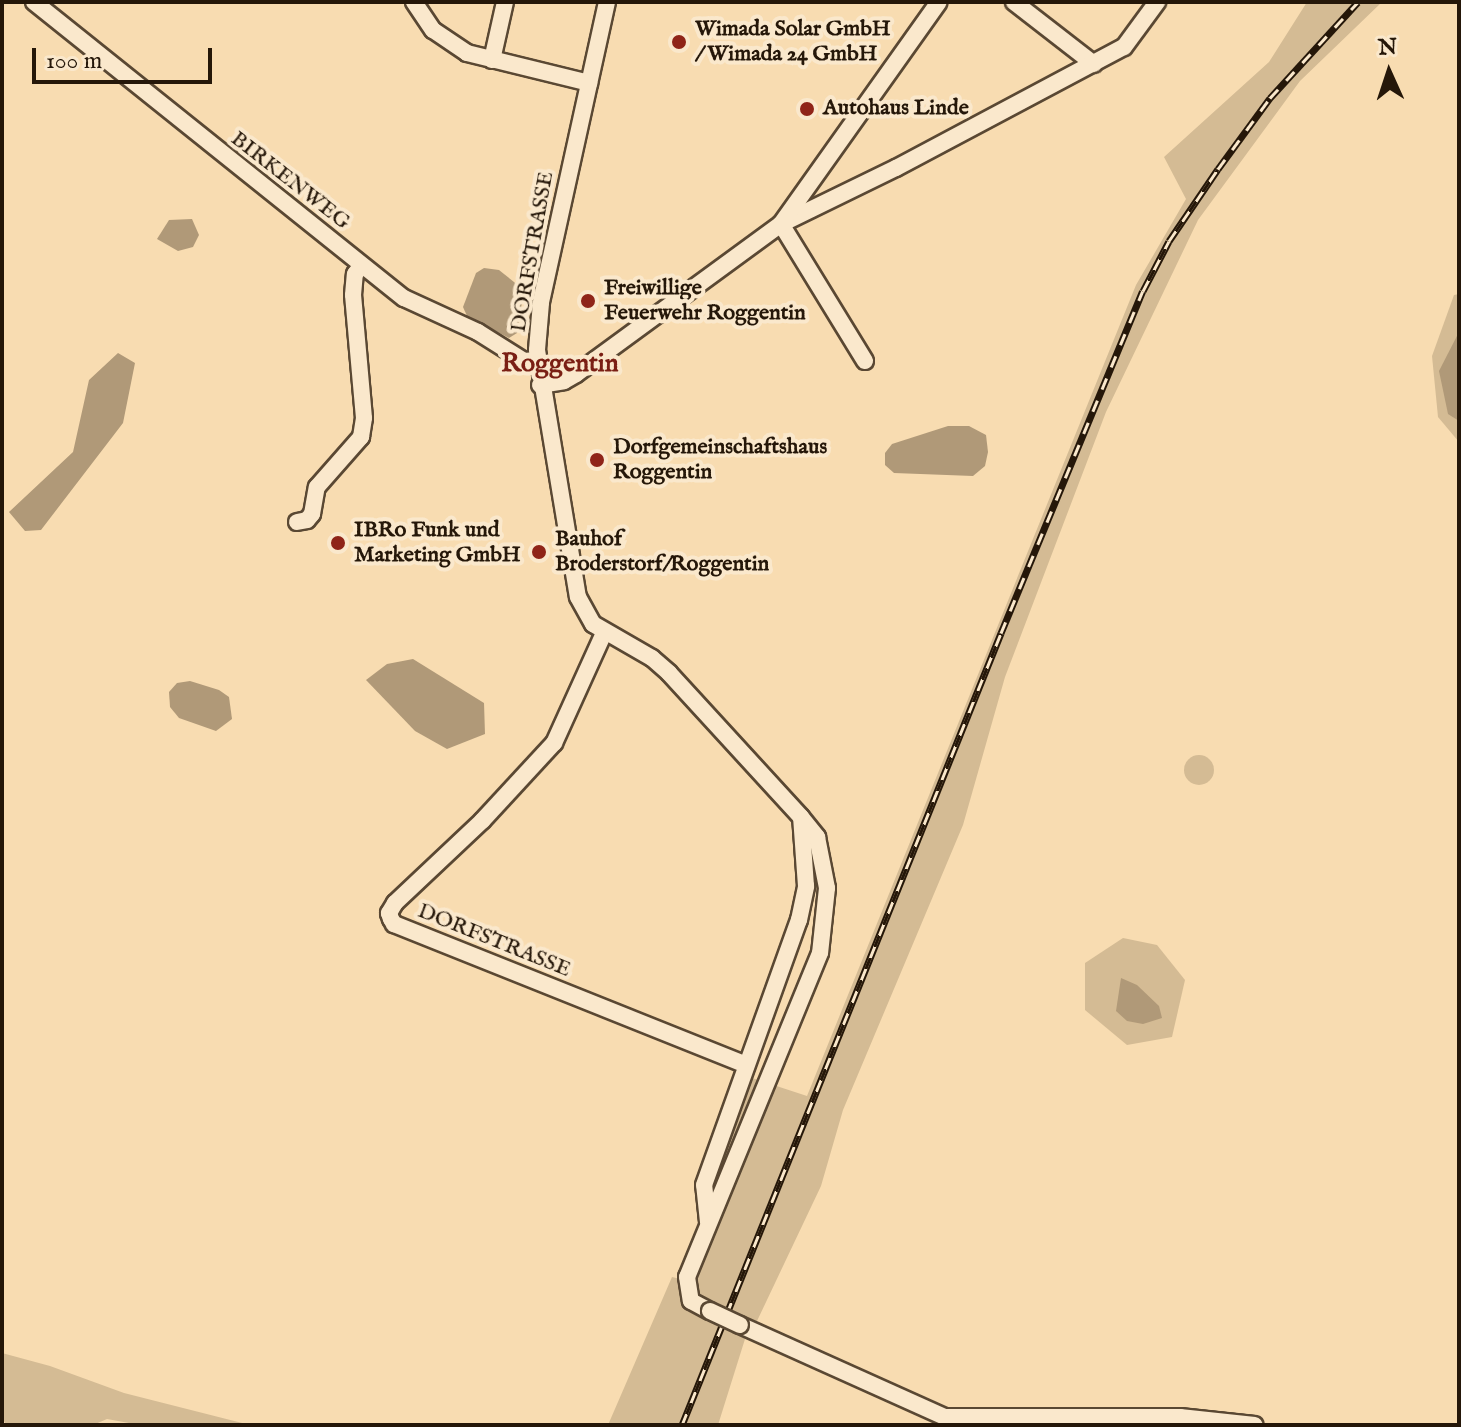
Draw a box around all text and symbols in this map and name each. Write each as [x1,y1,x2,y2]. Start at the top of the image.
place label: Wimada Solar GmbH / Wimada 24 GmbH [695,16,891,68]
scale bar [36,32,216,82]
north arrow [1349,32,1429,112]
marker: Wimada Solar GmbH / Wimada 24 GmbH [670,33,688,51]
text: N [1377,34,1398,63]
text: 100 m [46,46,102,77]
place label: Autohaus Linde [823,96,969,122]
marker: Autohaus Linde [798,100,816,118]
street label: BIRKENWEG [225,126,355,236]
street label: DORFSTRASSE [506,170,560,334]
place label: Freiwillige Feuerwehr Roggentin [604,275,806,326]
marker: Freiwillige Feuerwehr Roggentin [579,292,597,310]
district label: Roggentin [501,348,619,380]
place label: Dorfgemeinschaftshaus Roggentin [613,434,827,486]
marker: Dorfgemeinschaftshaus Roggentin [588,451,606,469]
place label: IBRo Funk und Marketing GmbH [354,517,521,568]
place label: Bauhof Broderstorf/Roggentin [555,526,769,578]
marker: IBRo Funk und Marketing GmbH [329,534,347,552]
marker: Bauhof Broderstorf/Roggentin [530,543,548,561]
street label: DORFSTRASSE [414,898,574,984]

